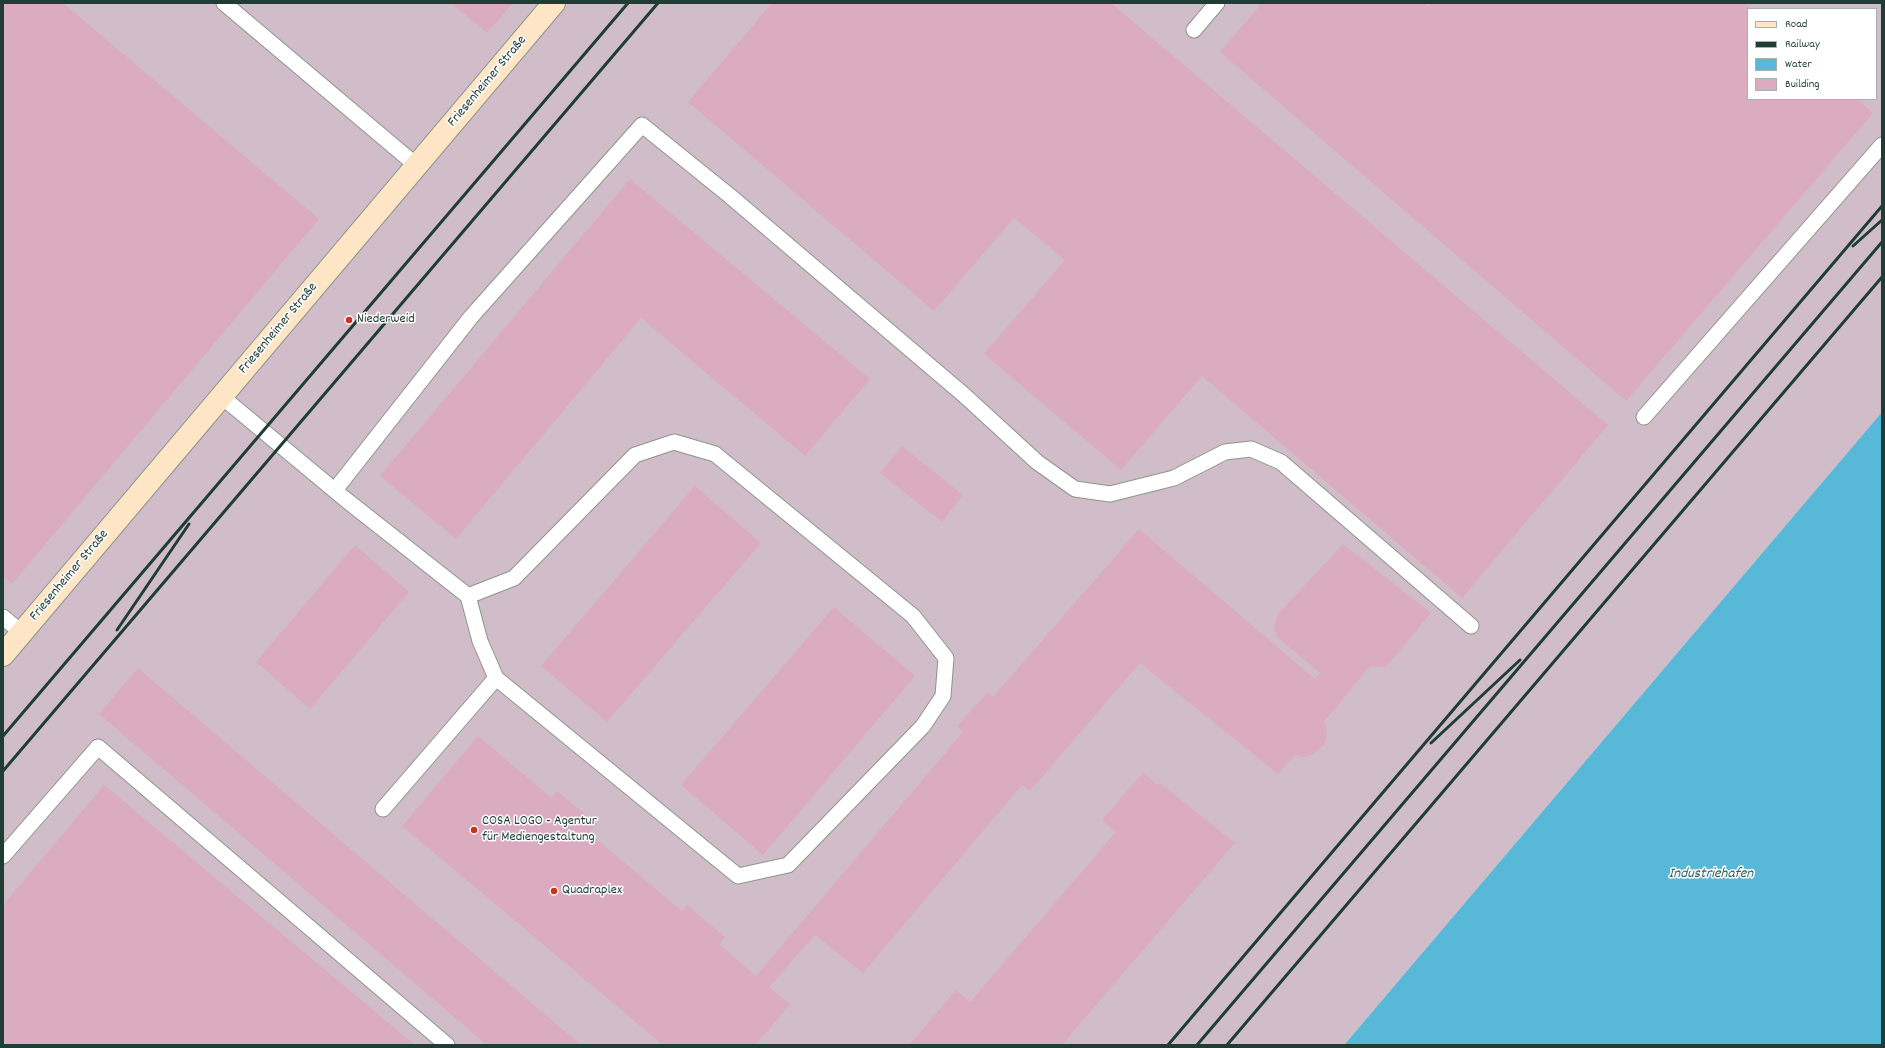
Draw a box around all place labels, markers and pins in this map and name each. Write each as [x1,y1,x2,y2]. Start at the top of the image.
place label: Niederweid [357,312,415,328]
marker: Niederweid [344,315,354,325]
place label: COSA LOGO - Agentur für Mediengestaltung [482,814,597,846]
marker: COSA LOGO - Agentur für Mediengestaltung [469,825,479,835]
place label: Quadraplex [562,883,622,899]
marker: Quadraplex [549,886,559,896]

